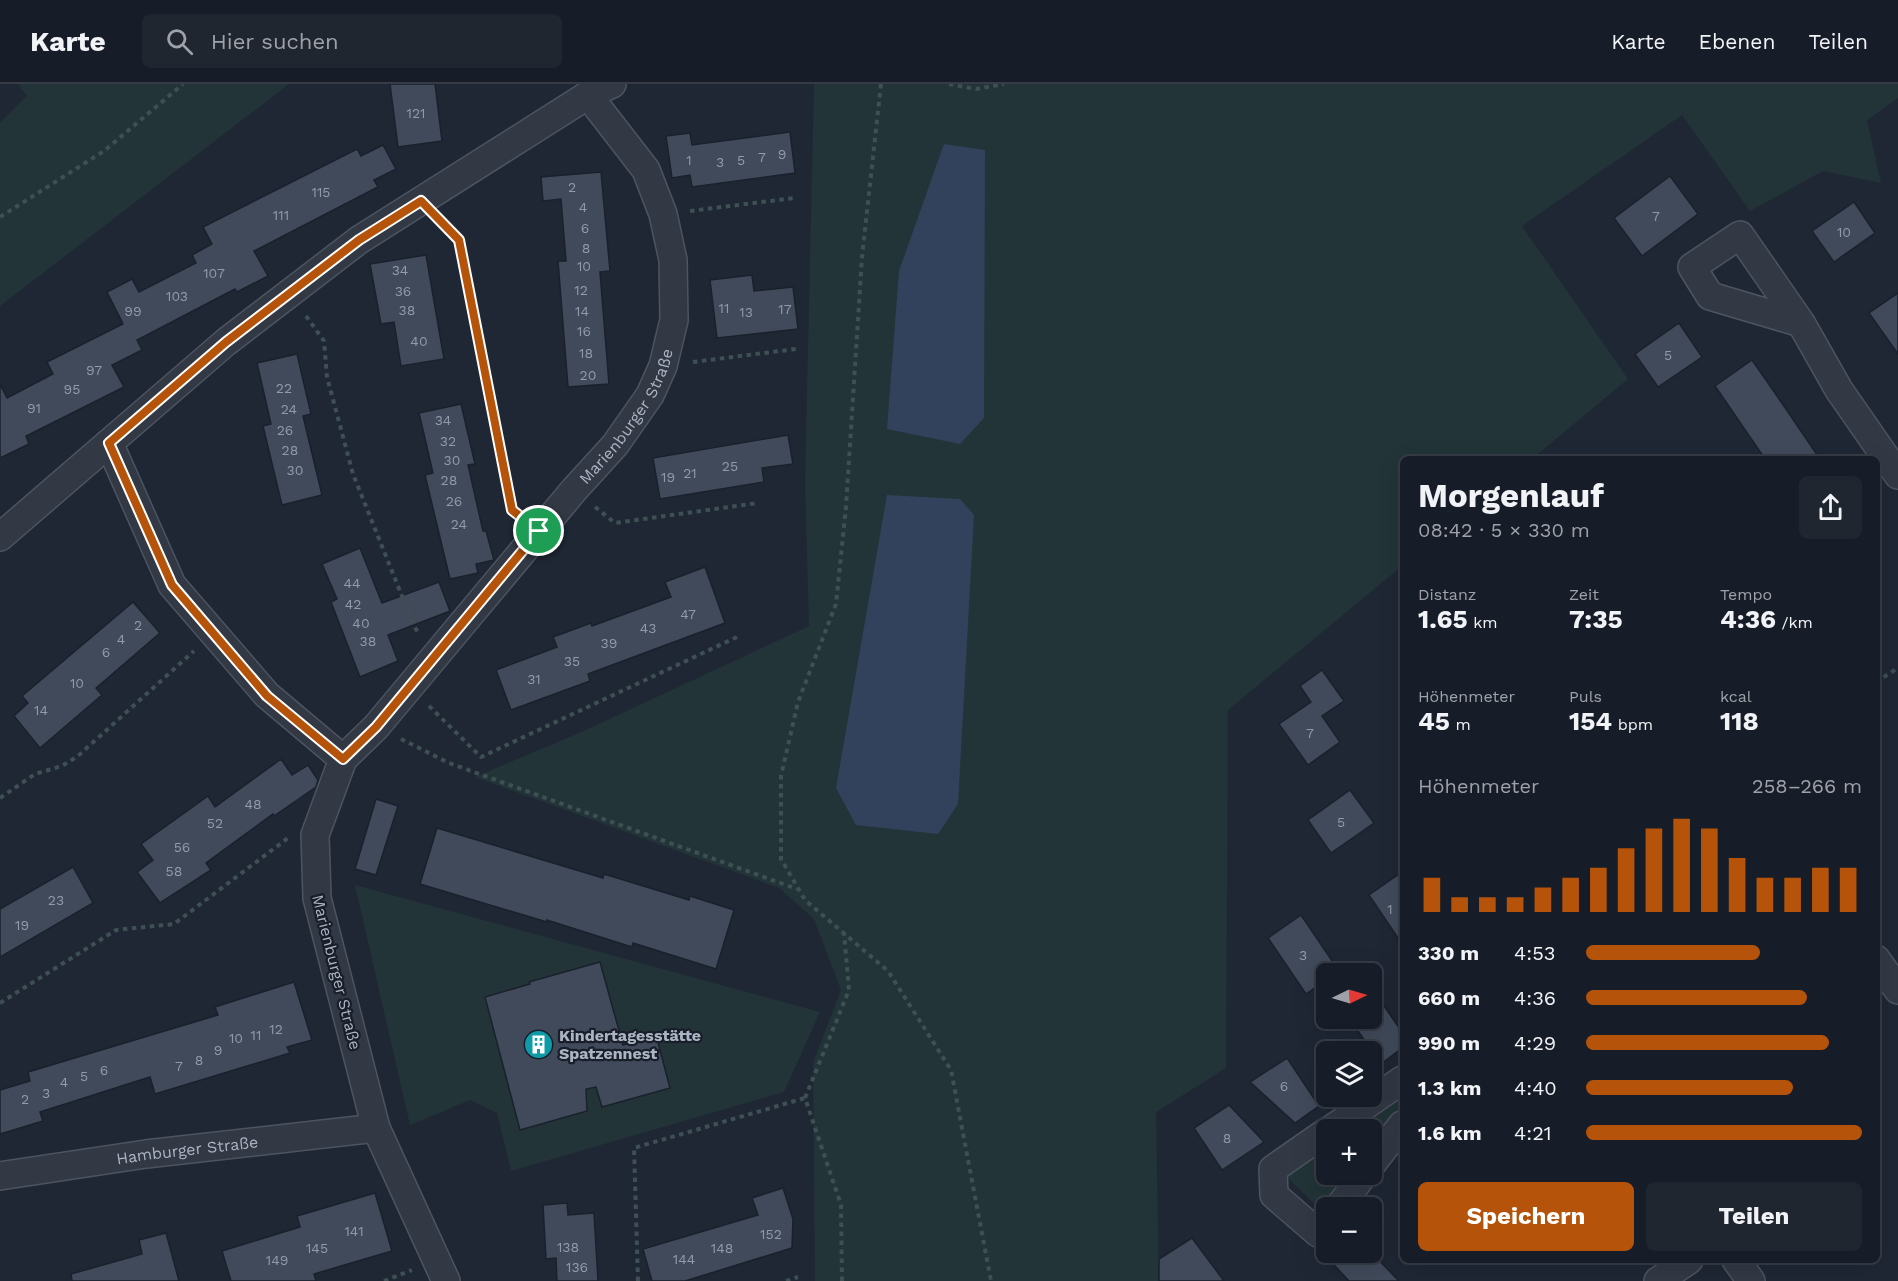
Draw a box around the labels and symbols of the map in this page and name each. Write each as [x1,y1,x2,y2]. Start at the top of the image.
house number: 121 [406,105,426,121]
house number: 9 [778,146,786,162]
house number: 7 [758,149,766,165]
house number: 1 [686,152,692,168]
house number: 5 [737,152,745,168]
house number: 3 [716,154,724,170]
house number: 2 [568,179,576,195]
house number: 115 [311,184,331,200]
house number: 4 [579,199,587,215]
house number: 111 [273,207,289,223]
house number: 7 [1652,208,1660,224]
house number: 6 [581,220,589,236]
house number: 10 [1837,224,1851,240]
house number: 8 [582,240,590,256]
house number: 10 [577,258,591,274]
house number: 34 [392,262,408,278]
house number: 107 [203,265,225,281]
house number: 12 [574,282,588,298]
house number: 36 [395,283,411,299]
house number: 103 [166,288,188,304]
house number: 11 [719,300,729,316]
house number: 17 [778,301,792,317]
house number: 38 [399,302,415,318]
house number: 99 [124,303,142,319]
house number: 14 [575,303,589,319]
house number: 13 [739,304,753,320]
house number: 16 [577,323,591,339]
house number: 40 [410,333,428,349]
house number: 18 [579,345,593,361]
street label: Marienburger Straße [575,347,677,488]
house number: 5 [1664,347,1672,363]
house number: 97 [86,362,102,378]
house number: 20 [580,367,596,383]
house number: 22 [276,380,292,396]
house number: 95 [64,381,80,397]
house number: 91 [27,400,41,416]
house number: 24 [281,401,297,417]
house number: 34 [435,412,451,428]
house number: 26 [277,422,293,438]
house number: 32 [440,433,456,449]
house number: 28 [282,442,298,458]
house number: 30 [444,452,460,468]
house number: 25 [722,458,738,474]
house number: 30 [287,462,303,478]
house number: 21 [683,465,697,481]
house number: 19 [661,469,675,485]
house number: 28 [441,472,457,488]
house number: 26 [446,493,462,509]
pin [513,505,564,556]
house number: 24 [451,516,467,532]
house number: 44 [343,575,361,591]
house number: 42 [345,596,361,612]
house number: 47 [680,606,696,622]
house number: 40 [352,615,370,631]
house number: 2 [134,617,142,633]
house number: 43 [640,620,656,636]
house number: 4 [117,631,125,647]
house number: 38 [360,633,376,649]
house number: 39 [601,635,617,651]
house number: 6 [102,644,110,660]
house number: 35 [564,653,580,669]
house number: 31 [527,671,541,687]
house number: 10 [70,675,84,691]
house number: 14 [34,702,48,718]
house number: 7 [1306,725,1314,741]
house number: 48 [244,796,262,812]
house number: 5 [1337,814,1345,830]
house number: 52 [207,815,223,831]
house number: 56 [174,839,190,855]
house number: 58 [166,863,182,879]
house number: 23 [48,892,64,908]
street label: Marienburger Straße [308,893,365,1052]
house number: 1 [1387,901,1393,917]
house number: 19 [15,917,29,933]
house number: 3 [1299,947,1307,963]
north arrow [1316,963,1382,1029]
house number: 12 [269,1021,283,1037]
place label: Kindertagesstätte Spatzennest [559,1026,701,1063]
house number: 11 [251,1027,261,1043]
building icon: Kindertagesstätte Spatzennest [522,1028,554,1060]
house number: 10 [229,1030,243,1046]
house number: 9 [214,1042,222,1058]
house number: 8 [195,1052,203,1068]
house number: 7 [175,1058,183,1074]
house number: 6 [100,1062,108,1078]
house number: 5 [80,1068,88,1084]
house number: 4 [60,1074,68,1090]
house number: 6 [1280,1078,1288,1094]
house number: 3 [42,1085,50,1101]
house number: 2 [21,1091,29,1107]
house number: 8 [1223,1130,1231,1146]
street label: Hamburger Straße [115,1132,259,1168]
house number: 141 [344,1223,364,1239]
house number: 152 [760,1226,782,1242]
house number: 138 [557,1239,579,1255]
house number: 145 [306,1240,328,1256]
house number: 148 [711,1240,733,1256]
house number: 144 [673,1251,695,1267]
house number: 149 [266,1252,288,1268]
house number: 136 [566,1259,588,1275]

